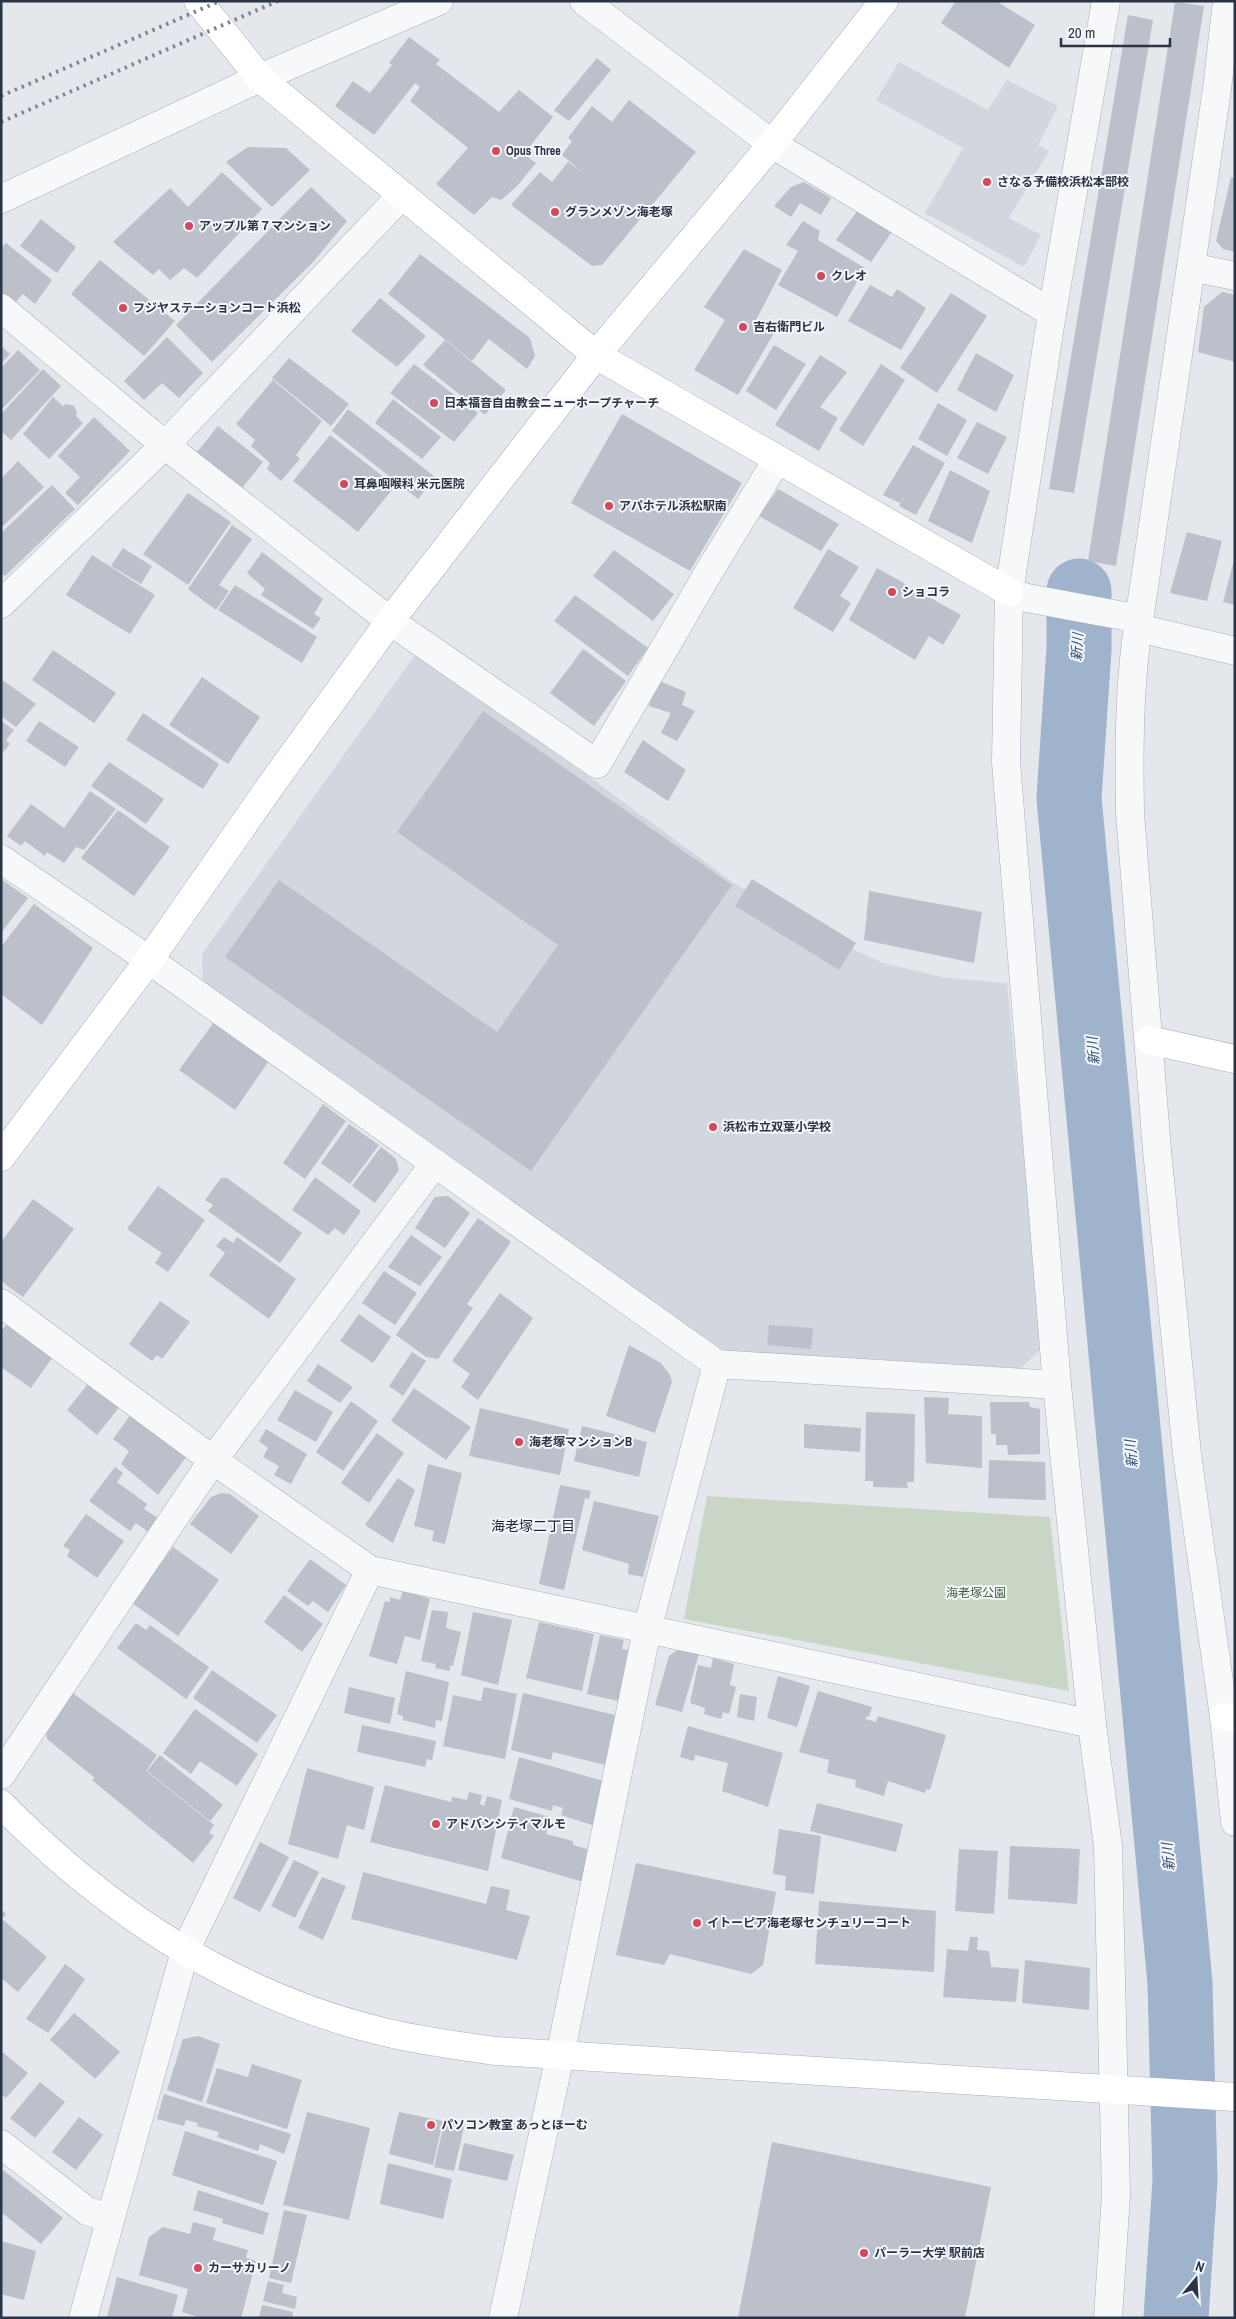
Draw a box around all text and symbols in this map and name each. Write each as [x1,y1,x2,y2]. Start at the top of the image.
scale bar [1061,15,1170,47]
text: 20 m [1068,22,1095,43]
place label: Opus Three [506,143,561,159]
marker: Opus Three [490,145,502,157]
place label: さなる予備校浜松本部校 [997,174,1129,190]
marker: さなる予備校浜松本部校 [981,176,993,188]
place label: グランメゾン海老塚 [565,204,673,220]
marker: グランメゾン海老塚 [549,206,561,218]
place label: アップル第７マンション [199,218,331,234]
marker: アップル第７マンション [183,220,195,232]
place label: クレオ [831,268,867,284]
marker: クレオ [815,270,827,282]
place label: フジヤステーションコート浜松 [133,300,301,316]
marker: フジヤステーションコート浜松 [117,302,129,314]
place label: 吉右衛門ビル [753,319,825,335]
marker: 吉右衛門ビル [737,321,749,333]
place label: 日本福音自由教会ニューホープチャーチ [444,395,659,411]
marker: 日本福音自由教会ニューホープチャーチ [428,397,440,409]
place label: 耳鼻咽喉科 米元医院 [354,476,465,492]
marker: 耳鼻咽喉科 米元医院 [338,478,350,490]
place label: アパホテル浜松駅南 [619,498,727,514]
marker: アパホテル浜松駅南 [603,500,615,512]
place label: ショコラ [902,584,950,600]
marker: ショコラ [886,586,898,598]
water label: 新川 [1067,631,1087,661]
water label: 新川 [1083,1034,1103,1066]
place label: 浜松市立双葉小学校 [723,1119,831,1135]
marker: 浜松市立双葉小学校 [707,1121,719,1133]
place label: 海老塚マンションB [529,1434,632,1450]
marker: 海老塚マンションB [513,1436,525,1448]
water label: 新川 [1121,1437,1141,1469]
district label: 海老塚二丁目 [491,1517,575,1535]
park label: 海老塚公園 [946,1585,1006,1601]
place label: アドバンシティマルモ [446,1816,566,1832]
marker: アドバンシティマルモ [430,1818,442,1830]
water label: 新川 [1158,1840,1178,1872]
place label: イトーピア海老塚センチュリーコート [707,1915,911,1931]
marker: イトーピア海老塚センチュリーコート [691,1917,703,1929]
place label: パソコン教室 あっとほーむ [441,2117,588,2133]
marker: パソコン教室 あっとほーむ [425,2119,437,2131]
place label: パーラー大学 駅前店 [874,2245,985,2261]
marker: パーラー大学 駅前店 [858,2247,870,2259]
north arrow [1171,2254,1221,2304]
text: N [1193,2257,1207,2276]
place label: カーサカリーノ [208,2260,291,2276]
marker: カーサカリーノ [192,2262,204,2274]

